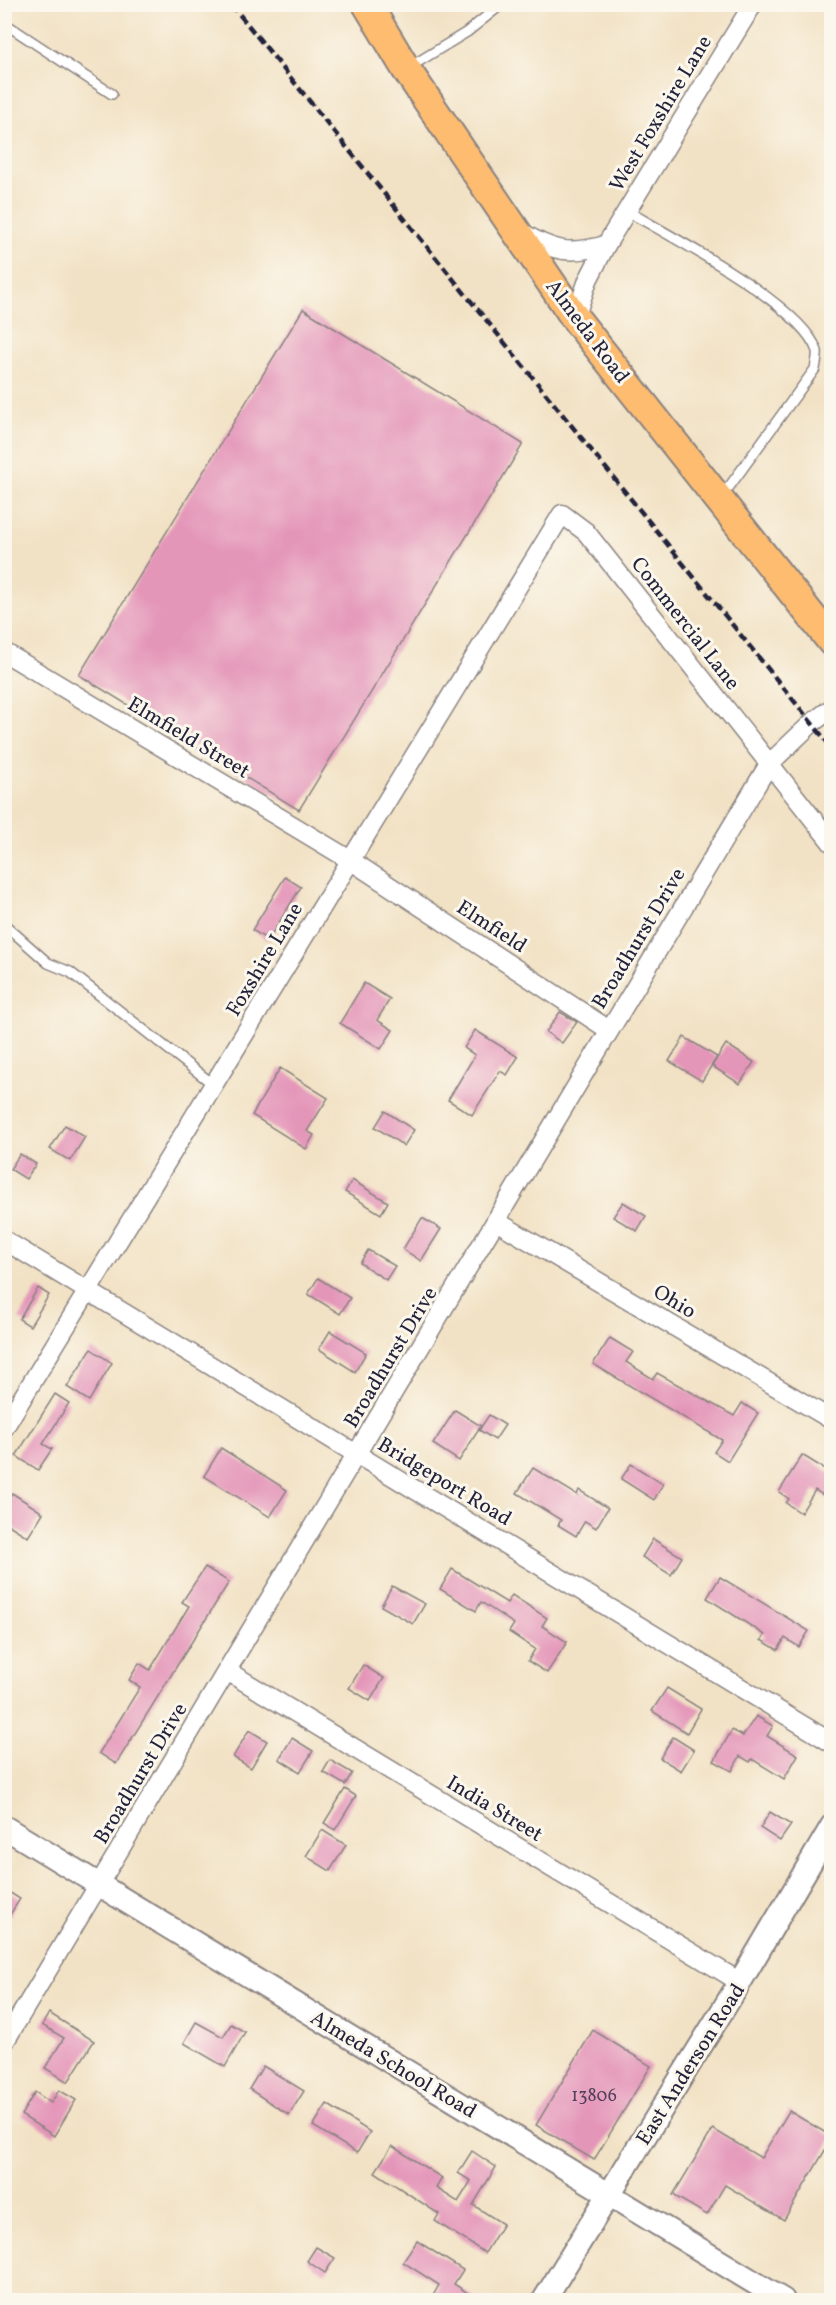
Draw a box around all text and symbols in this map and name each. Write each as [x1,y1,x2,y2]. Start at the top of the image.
street label: West Foxshire Lane [603,30,720,197]
street label: Almeda Road [538,274,636,390]
street label: Commercial Lane [623,551,746,697]
street label: Elmfield Street [122,690,255,786]
street label: Broadhurst Drive [586,863,693,1015]
street label: Elmfield [450,894,532,961]
street label: Foxshire Lane [220,897,311,1022]
street label: Ohio [647,1278,701,1326]
street label: Broadhurst Drive [338,1282,445,1434]
street label: Bridgeport Road [372,1431,517,1534]
street label: Broadhurst Drive [88,1698,195,1850]
street label: India Street [441,1769,548,1849]
street label: East Anderson Road [630,1978,753,2151]
street label: Almeda School Road [305,2004,482,2126]
house number: 13806 [571,2084,617,2109]

